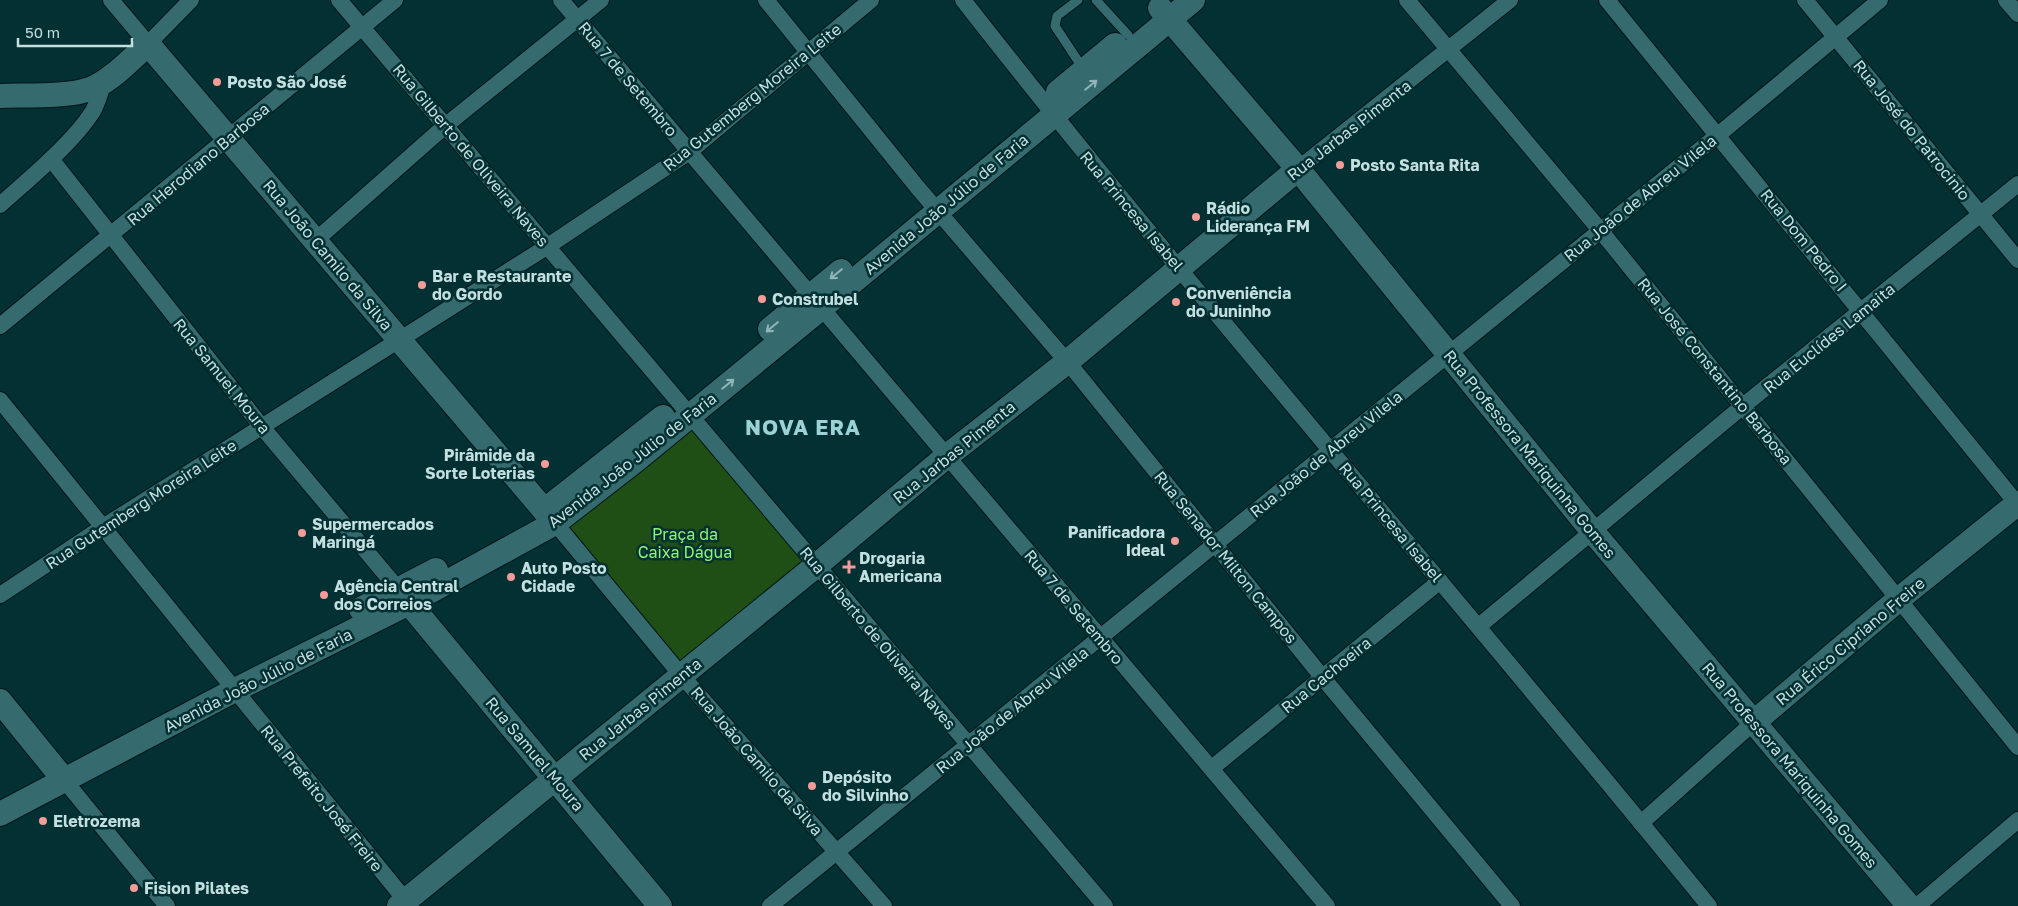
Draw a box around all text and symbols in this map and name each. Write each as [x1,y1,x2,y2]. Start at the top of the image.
scale bar [18,15,131,47]
street label: Rua 7 de Setembro [574,18,682,140]
street label: Rua Gutemberg Moreira Leite [659,19,845,175]
text: 50 m [25,23,60,41]
street label: Rua José do Patrocinio [1849,56,1975,204]
street label: Rua Gilberto de Oliveira Naves [389,59,553,251]
place label: Posto São José [227,72,347,92]
street label: Rua Jarbas Pimenta [1283,75,1415,185]
marker: Posto São José [211,76,223,88]
one-way arrow [1085,79,1098,90]
street label: Rua Herodiano Barbosa [123,98,273,230]
street label: Avenida João Júlio de Faria [860,129,1032,279]
street label: Rua João de Abreu Vilela [1560,130,1720,266]
street label: Rua Princesa Isabel [1076,147,1188,275]
place label: Posto Santa Rita [1350,155,1480,175]
marker: Posto Santa Rita [1334,159,1346,171]
street label: Rua João Camilo da Silva [259,175,397,335]
street label: Rua Dom Pedro I [1756,185,1852,295]
place label: Rádio Liderança FM [1206,198,1310,236]
marker: Rádio Liderança FM [1190,211,1202,223]
place label: Bar e Restaurante do Gordo [432,266,571,304]
one-way arrow [830,269,843,280]
street label: Rua José Constantino Barbosa [1633,274,1797,468]
marker: Bar e Restaurante do Gordo [416,279,428,291]
street label: Rua Euclídes Lamaita [1759,279,1899,397]
place label: Conveniência do Juninho [1186,283,1291,321]
place label: Construbel [772,289,859,309]
marker: Construbel [756,293,768,305]
marker: Conveniência do Juninho [1170,296,1182,308]
street label: Rua Samuel Moura [169,314,275,438]
one-way arrow [765,322,778,333]
street label: Rua Professora Mariquinha Gomes [1440,346,1620,562]
one-way arrow [721,378,734,389]
street label: Rua João de Abreu Vilela [1246,386,1406,522]
street label: Avenida João Júlio de Faria [544,388,720,532]
street label: Rua Jarbas Pimenta [889,396,1019,508]
district label: NOVA ERA [745,414,861,440]
street label: Rua Gutemberg Moreira Leite [42,435,240,573]
place label: Pirâmide da Sorte Loterias [425,445,535,483]
marker: Pirâmide da Sorte Loterias [539,458,551,470]
street label: Rua Princesa Isabel [1335,458,1447,586]
street label: Rua Senador Milton Campos [1150,467,1302,647]
place label: Supermercados Maringá [312,514,434,552]
place label: Panificadora Ideal [1068,522,1166,560]
park label: Praça da Caixa Dágua [638,524,732,562]
marker: Supermercados Maringá [296,527,308,539]
marker: Panificadora Ideal [1169,535,1181,547]
street label: Rua Gilberto de Oliveira Naves [796,542,960,734]
street label: Rua 7 de Setembro [1020,546,1128,668]
place label: Drogaria Americana [859,548,942,586]
place label: Auto Posto Cidade [521,558,607,596]
marker: Drogaria Americana [843,561,855,573]
marker: Auto Posto Cidade [505,571,517,583]
street label: Rua Érico Cipriano Freire [1771,573,1929,709]
place label: Agência Central dos Correios [334,576,459,614]
marker: Agência Central dos Correios [318,589,330,601]
street label: Avenida João Júlio de Faria [161,624,355,736]
street label: Rua Cachoeira [1277,633,1375,717]
street label: Rua João de Abreu Vilela [932,642,1092,778]
street label: Rua Jarbas Pimenta [575,653,705,765]
street label: Rua Professora Mariquinha Gomes [1698,658,1882,872]
street label: Rua João Camilo da Silva [687,682,827,840]
street label: Rua Samuel Moura [481,693,589,815]
street label: Rua Prefeito José Freire [257,721,387,875]
place label: Depósito do Silvinho [822,767,909,805]
marker: Depósito do Silvinho [806,780,818,792]
place label: Eletrozema [53,811,140,831]
marker: Eletrozema [37,815,49,827]
place label: Fision Pilates [144,878,249,898]
marker: Fision Pilates [128,882,140,894]

